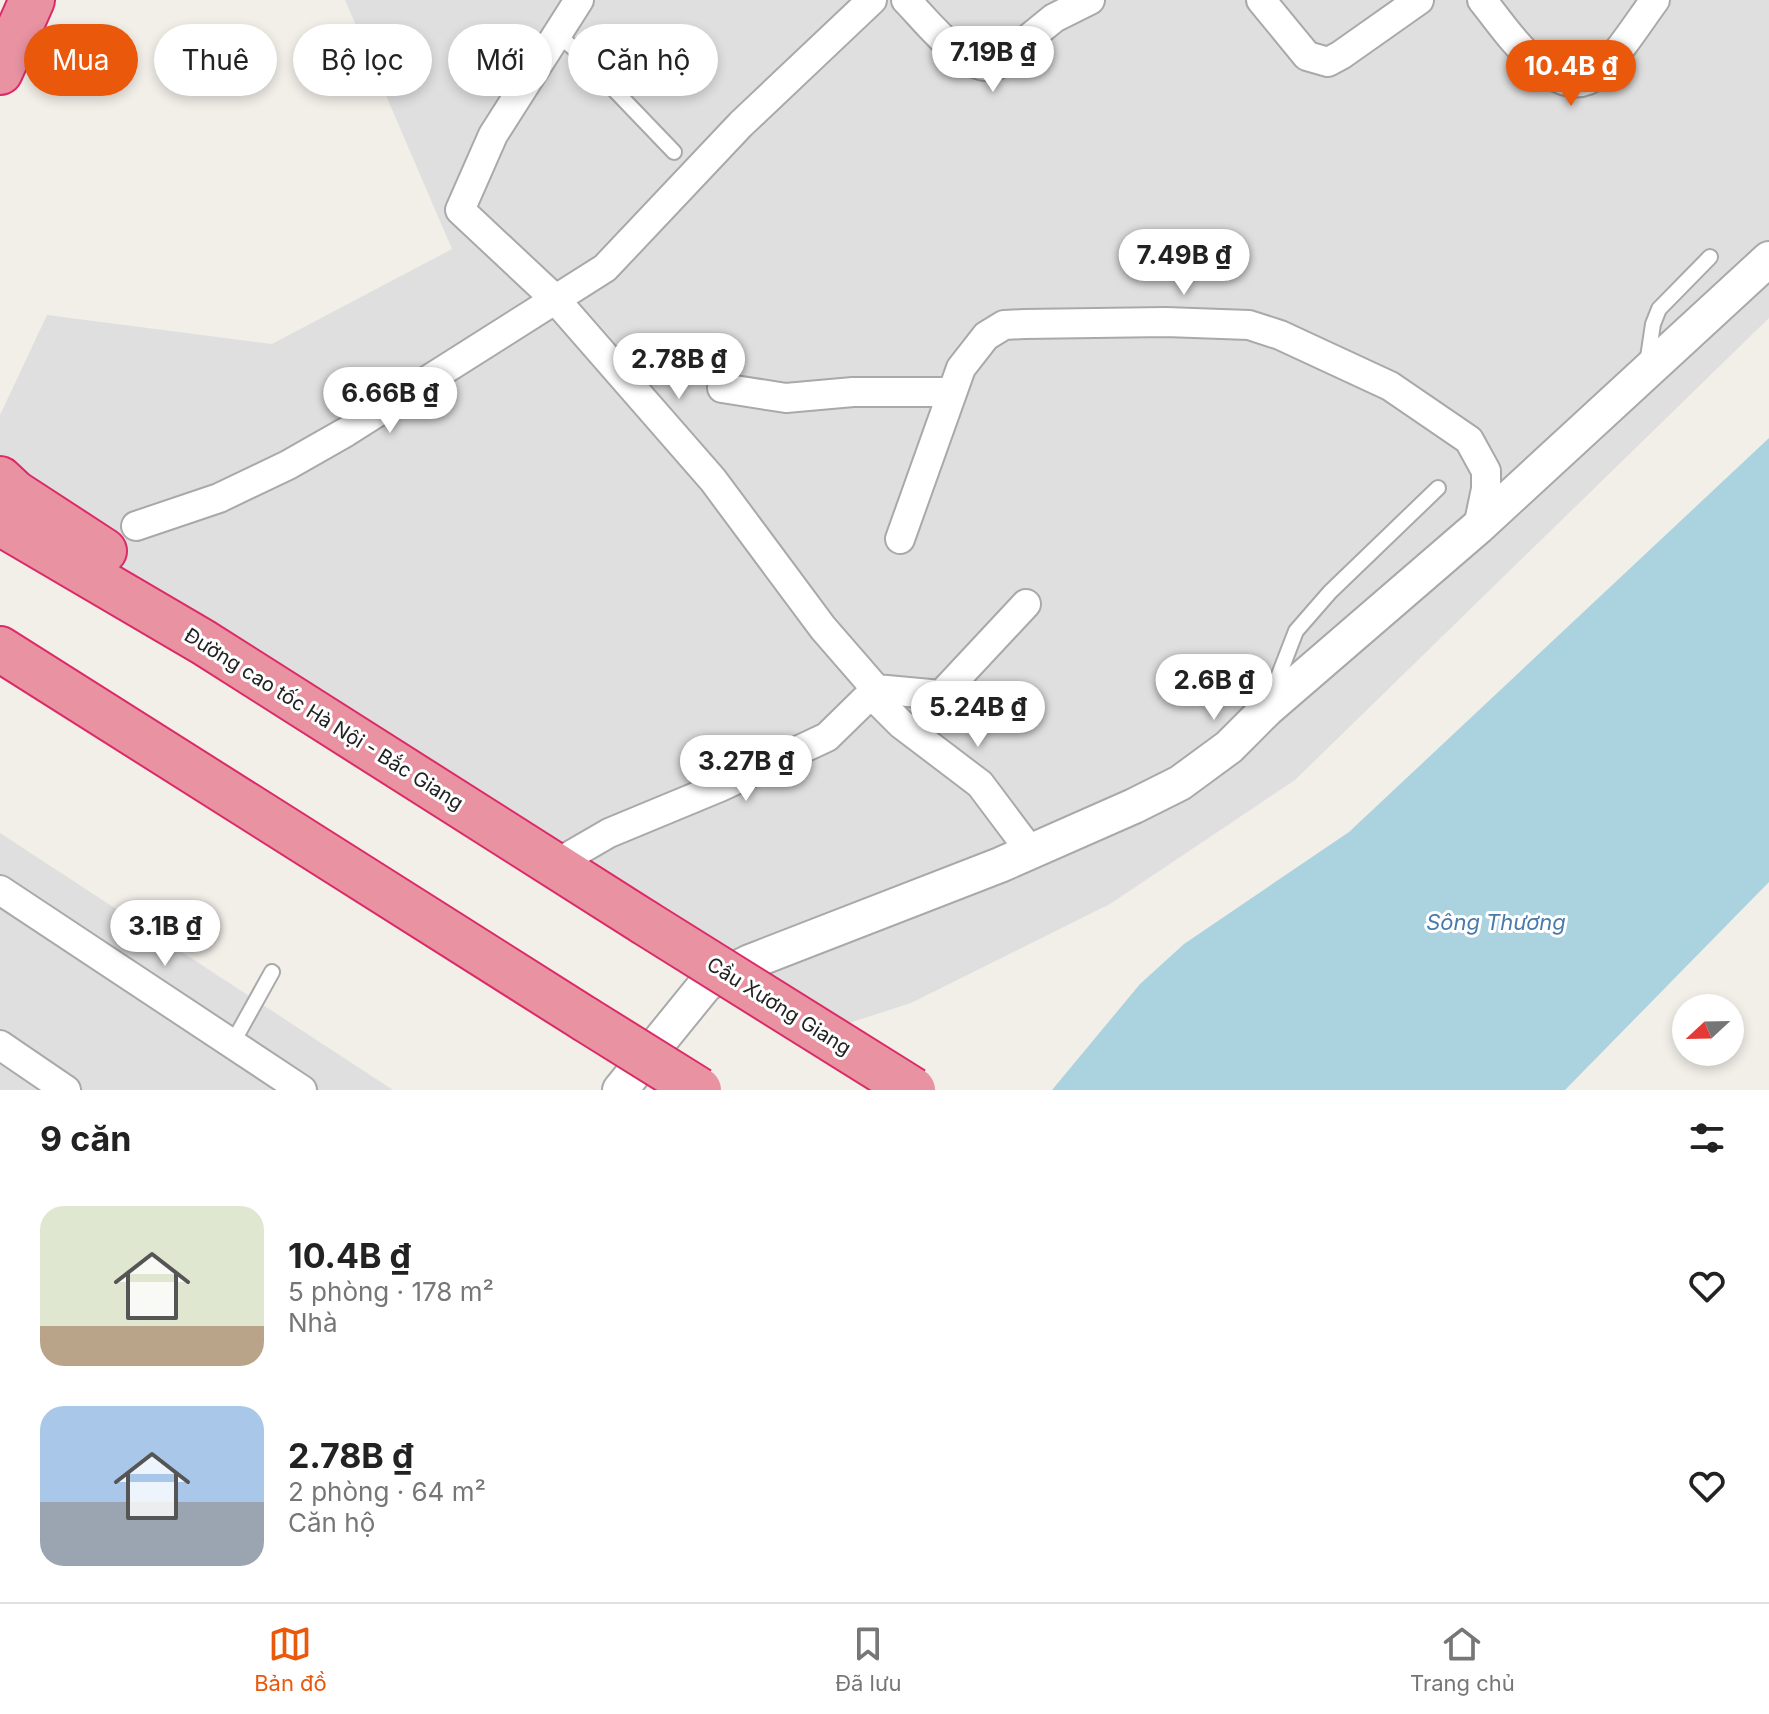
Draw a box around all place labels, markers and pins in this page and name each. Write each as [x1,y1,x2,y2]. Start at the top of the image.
pin: 7.19B ₫ [919,26,1067,94]
pin: 10.4B ₫ [1497,40,1645,108]
pin: 7.49B ₫ [1110,229,1258,297]
pin: 2.78B ₫ [605,333,753,401]
pin: 6.66B ₫ [316,367,464,435]
pin: 2.6B ₫ [1149,654,1279,722]
pin: 5.24B ₫ [904,681,1052,749]
pin: 3.27B ₫ [672,735,820,803]
pin: 3.1B ₫ [100,900,230,968]

